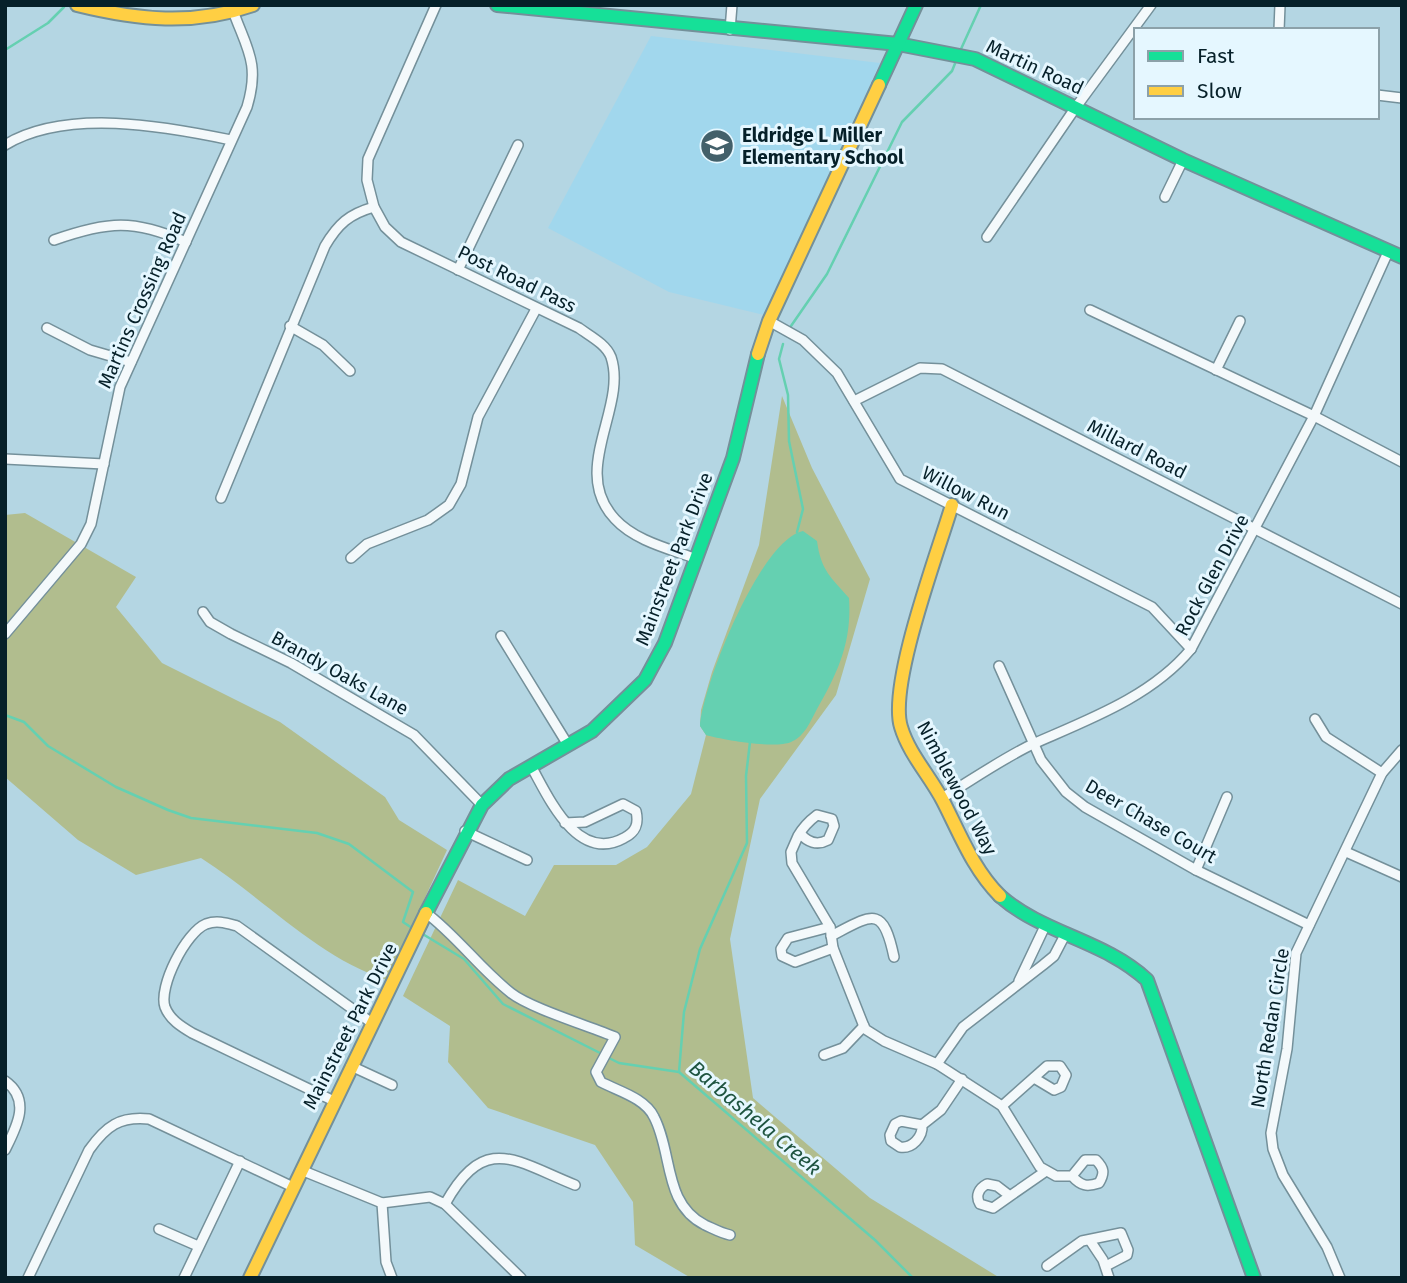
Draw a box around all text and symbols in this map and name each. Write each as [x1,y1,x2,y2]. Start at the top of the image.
legend [1134,28,1379,119]
street label: Martin Road [983,34,1087,100]
text: Fast [1197,43,1235,69]
text: Slow [1197,78,1242,104]
place label: Eldridge L Miller Elementary School [742,124,904,169]
school or university icon: Eldridge L Miller Elementary School [698,127,736,165]
street label: Martins Crossing Road [93,208,191,392]
street label: Post Road Pass [454,240,580,318]
street label: Millard Road [1083,414,1191,484]
street label: Willow Run [918,461,1014,525]
street label: Mainstreet Park Drive [630,469,718,649]
street label: Rock Glen Drive [1170,510,1254,640]
street label: Brandy Oaks Lane [267,626,413,720]
street label: Nimblewood Way [912,717,1002,860]
street label: Deer Chase Court [1081,774,1221,868]
street label: Mainstreet Park Drive [298,939,402,1113]
street label: North Redan Circle [1246,946,1294,1110]
water label: Barbashela Creek [684,1055,826,1181]

